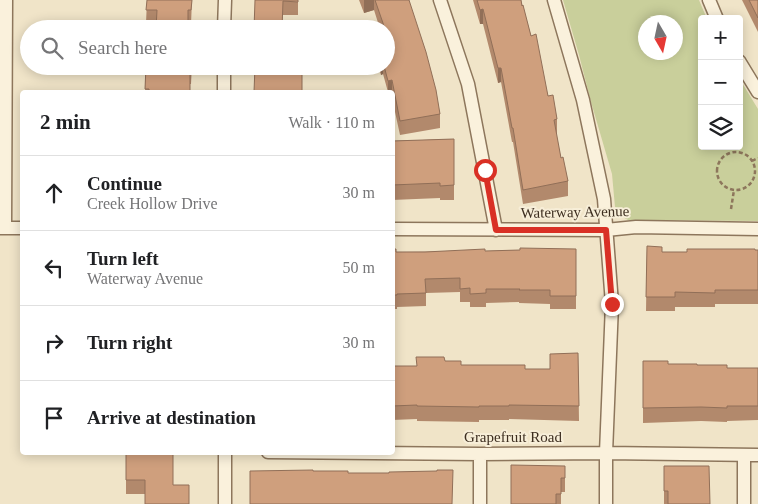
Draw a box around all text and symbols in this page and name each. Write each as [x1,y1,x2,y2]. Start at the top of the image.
north arrow [638,15,683,60]
map controls [698,15,743,150]
button: + [698,15,743,60]
search box [20,20,395,75]
icon: search [38,34,66,62]
text: Search here [78,37,167,58]
button: − [698,60,743,105]
button: layers [698,105,743,150]
text: 2 min [40,110,91,134]
text: Walk · 110 m [288,114,375,131]
route start [474,159,497,182]
text: Continue [87,173,162,194]
icon: ahead [40,179,68,207]
text: 30 m [343,184,375,201]
text: Creek Hollow Drive [87,195,218,212]
street label: Waterway Avenue [520,203,630,221]
text: Turn left [87,248,159,269]
icon: left [40,254,68,282]
text: 50 m [343,259,375,276]
text: Waterway Avenue [87,270,203,287]
route end [601,293,624,316]
icon: right [40,329,68,357]
text: Turn right [87,332,172,353]
text: 30 m [343,334,375,351]
icon: arrive [40,404,68,432]
text: Arrive at destination [87,407,256,428]
street label: Grapefruit Road [464,429,562,445]

